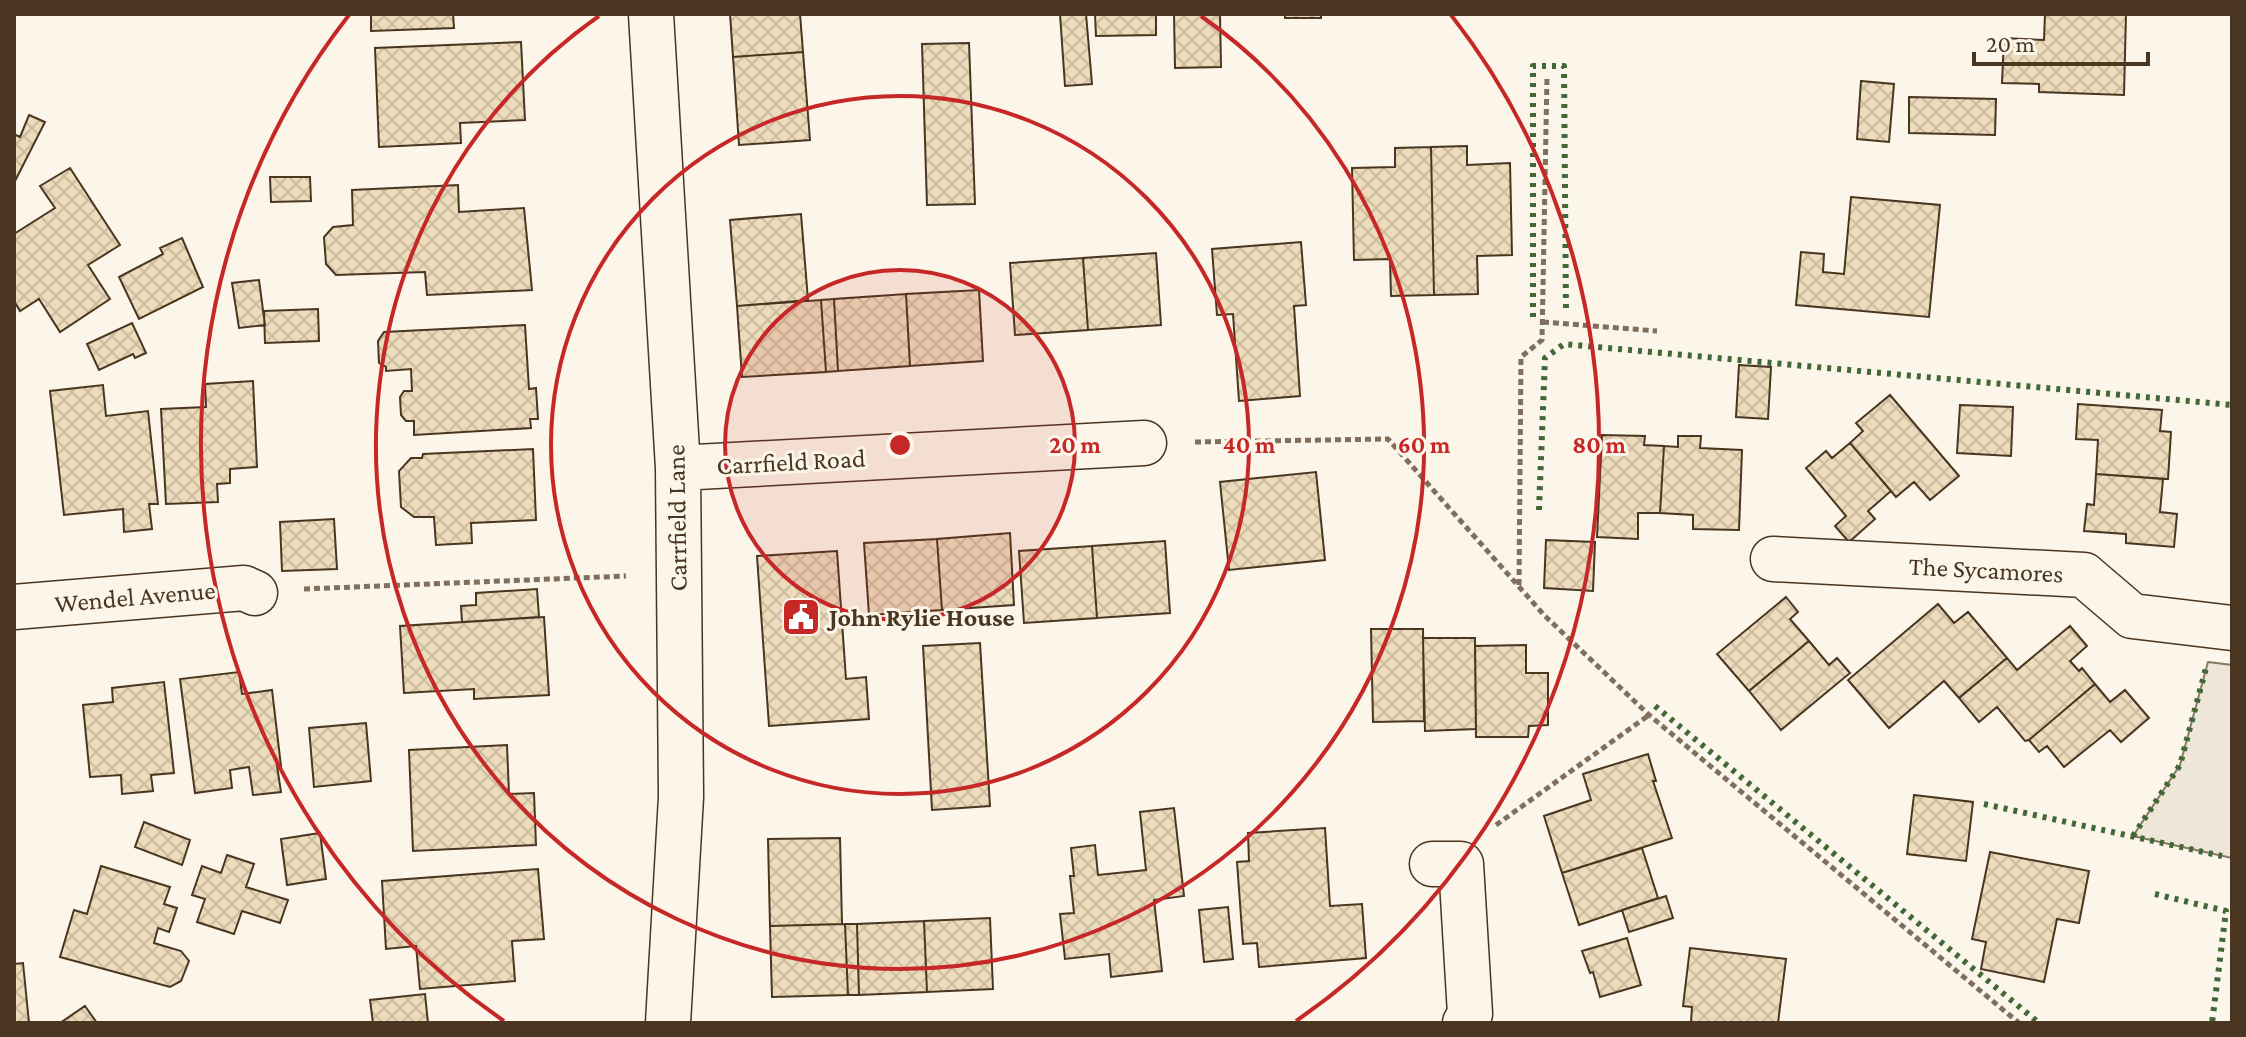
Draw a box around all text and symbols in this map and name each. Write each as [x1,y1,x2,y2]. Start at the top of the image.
scale bar [1974,16,2148,66]
text: 20 m [1986,30,2035,57]
centre of rings [886,431,914,459]
text: 20 m [1049,431,1102,458]
text: 40 m [1223,431,1276,458]
text: 60 m [1398,431,1451,458]
text: 80 m [1572,431,1626,458]
street label: Carrfield Lane [661,444,693,592]
street label: Carrfield Road [716,444,867,480]
street label: The Sycamores [1908,551,2064,589]
street label: Wendel Avenue [53,576,217,618]
public building icon: John Rylie House [780,596,822,638]
place label: John Rylie House [826,603,1015,632]

